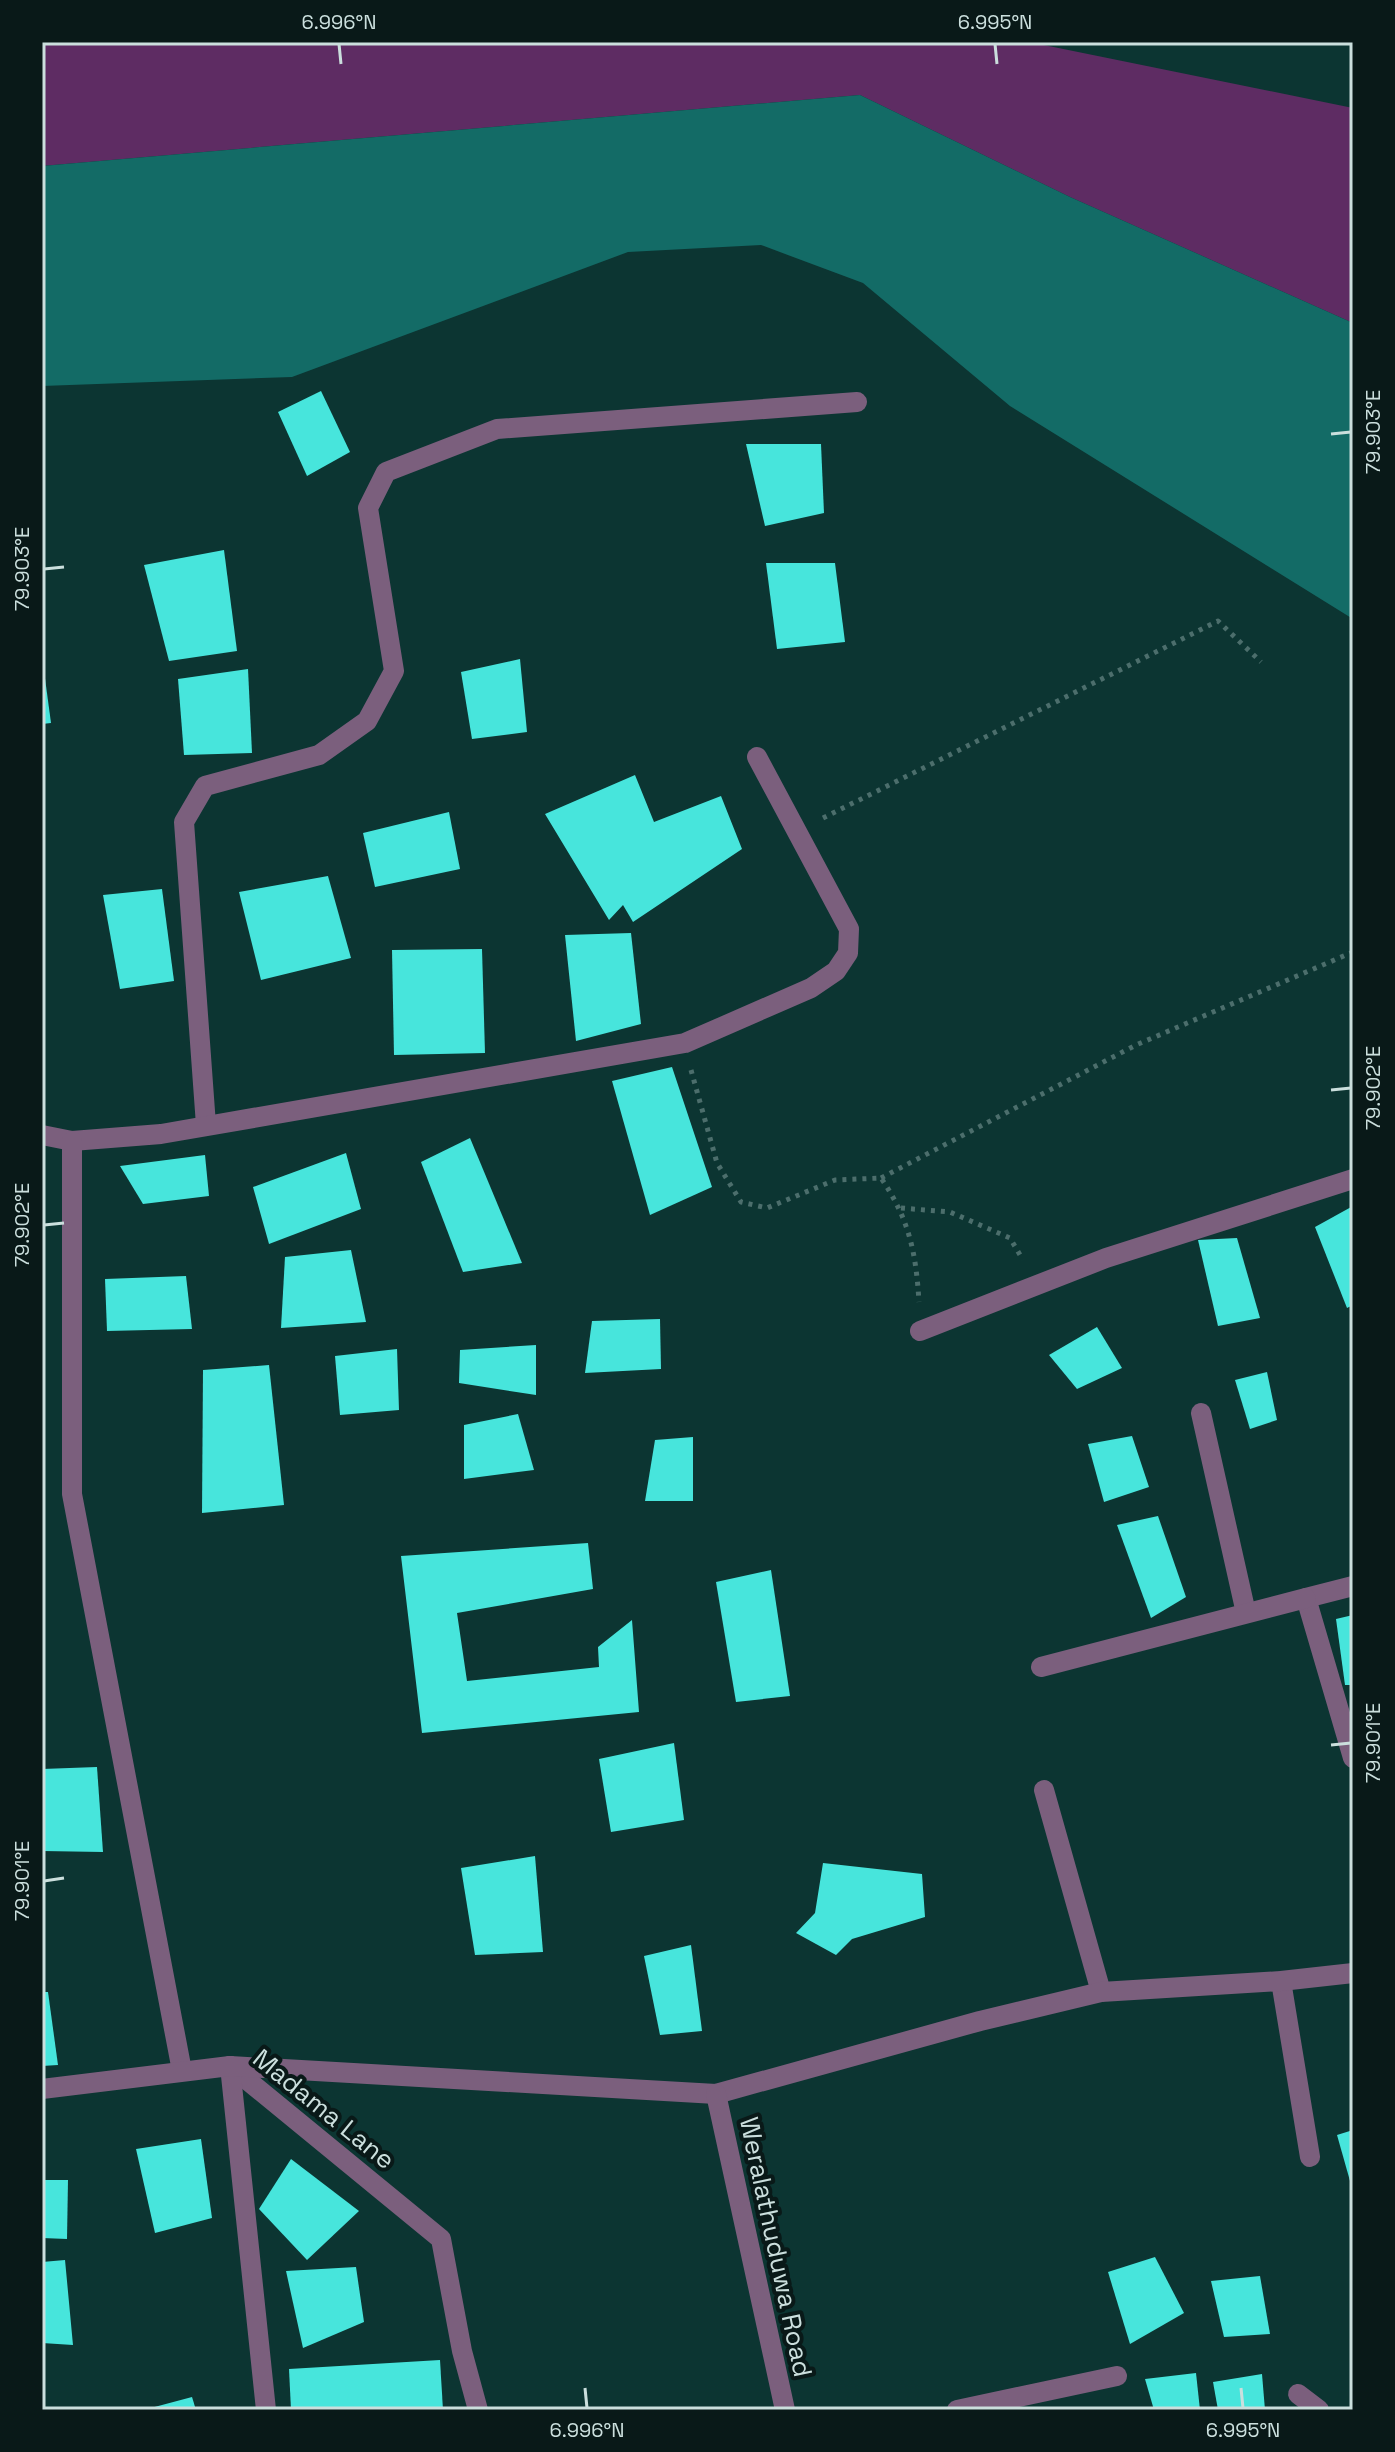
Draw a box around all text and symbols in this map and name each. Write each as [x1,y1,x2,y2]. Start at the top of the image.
text: 6.996°N [302,9,376,35]
text: 6.995°N [958,9,1032,35]
text: 79.903°E [1360,390,1386,474]
text: 79.903°E [9,527,35,611]
text: 79.902°E [1360,1046,1386,1130]
text: 79.902°E [9,1183,35,1267]
text: 79.901°E [1360,1703,1386,1783]
text: 79.901°E [9,1841,35,1921]
street label: Madama Lane [246,2041,402,2177]
street label: Weralathuduwa Road [732,2114,820,2380]
text: 6.996°N [550,2417,624,2443]
text: 6.995°N [1206,2417,1280,2443]

